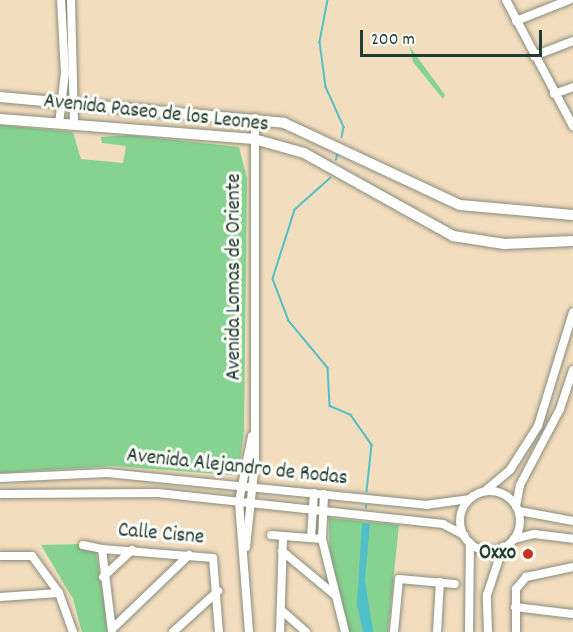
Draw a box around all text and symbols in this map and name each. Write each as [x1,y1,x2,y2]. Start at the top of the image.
scale bar [363,18,544,56]
text: 200 m [371,28,415,53]
street label: Avenida Paseo de los Leones [42,90,270,138]
street label: Avenida Lomas de Oriente [222,174,248,380]
street label: Avenida Alejandro de Rodas [125,444,349,492]
street label: Calle Cisne [117,519,205,551]
place label: Oxxo [479,541,516,567]
marker: Oxxo [521,547,535,561]

